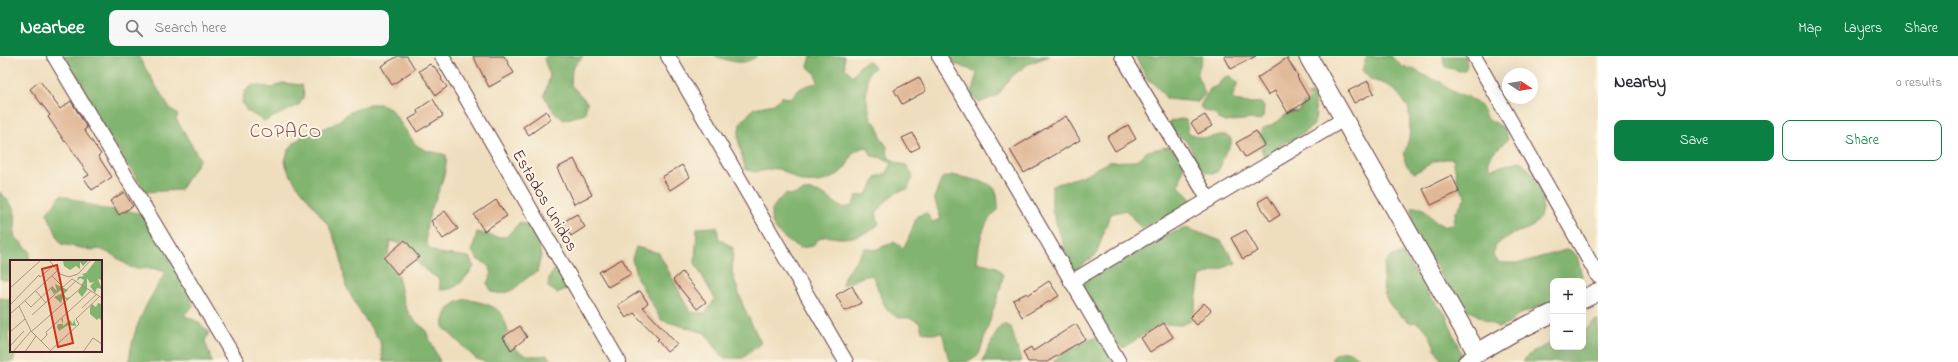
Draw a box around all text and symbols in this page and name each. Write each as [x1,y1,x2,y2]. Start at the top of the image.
search box [109,10,389,46]
text: Nearbee [20,15,85,42]
icon: search [123,17,145,39]
text: Search here [155,17,226,39]
text: Map [1798,18,1822,39]
text: Layers [1844,18,1882,39]
text: Share [1904,18,1938,39]
north arrow [1502,68,1538,104]
text: Nearby [1614,70,1666,95]
text: 0 results [1896,73,1942,92]
district label: COPACO [250,119,322,146]
button: Save [1614,120,1774,161]
button: Share [1782,120,1942,161]
street label: Estados Unidos [505,145,584,257]
inset map [10,260,102,352]
map controls [1550,278,1586,350]
button: + [1550,278,1586,314]
button: − [1550,314,1586,350]

